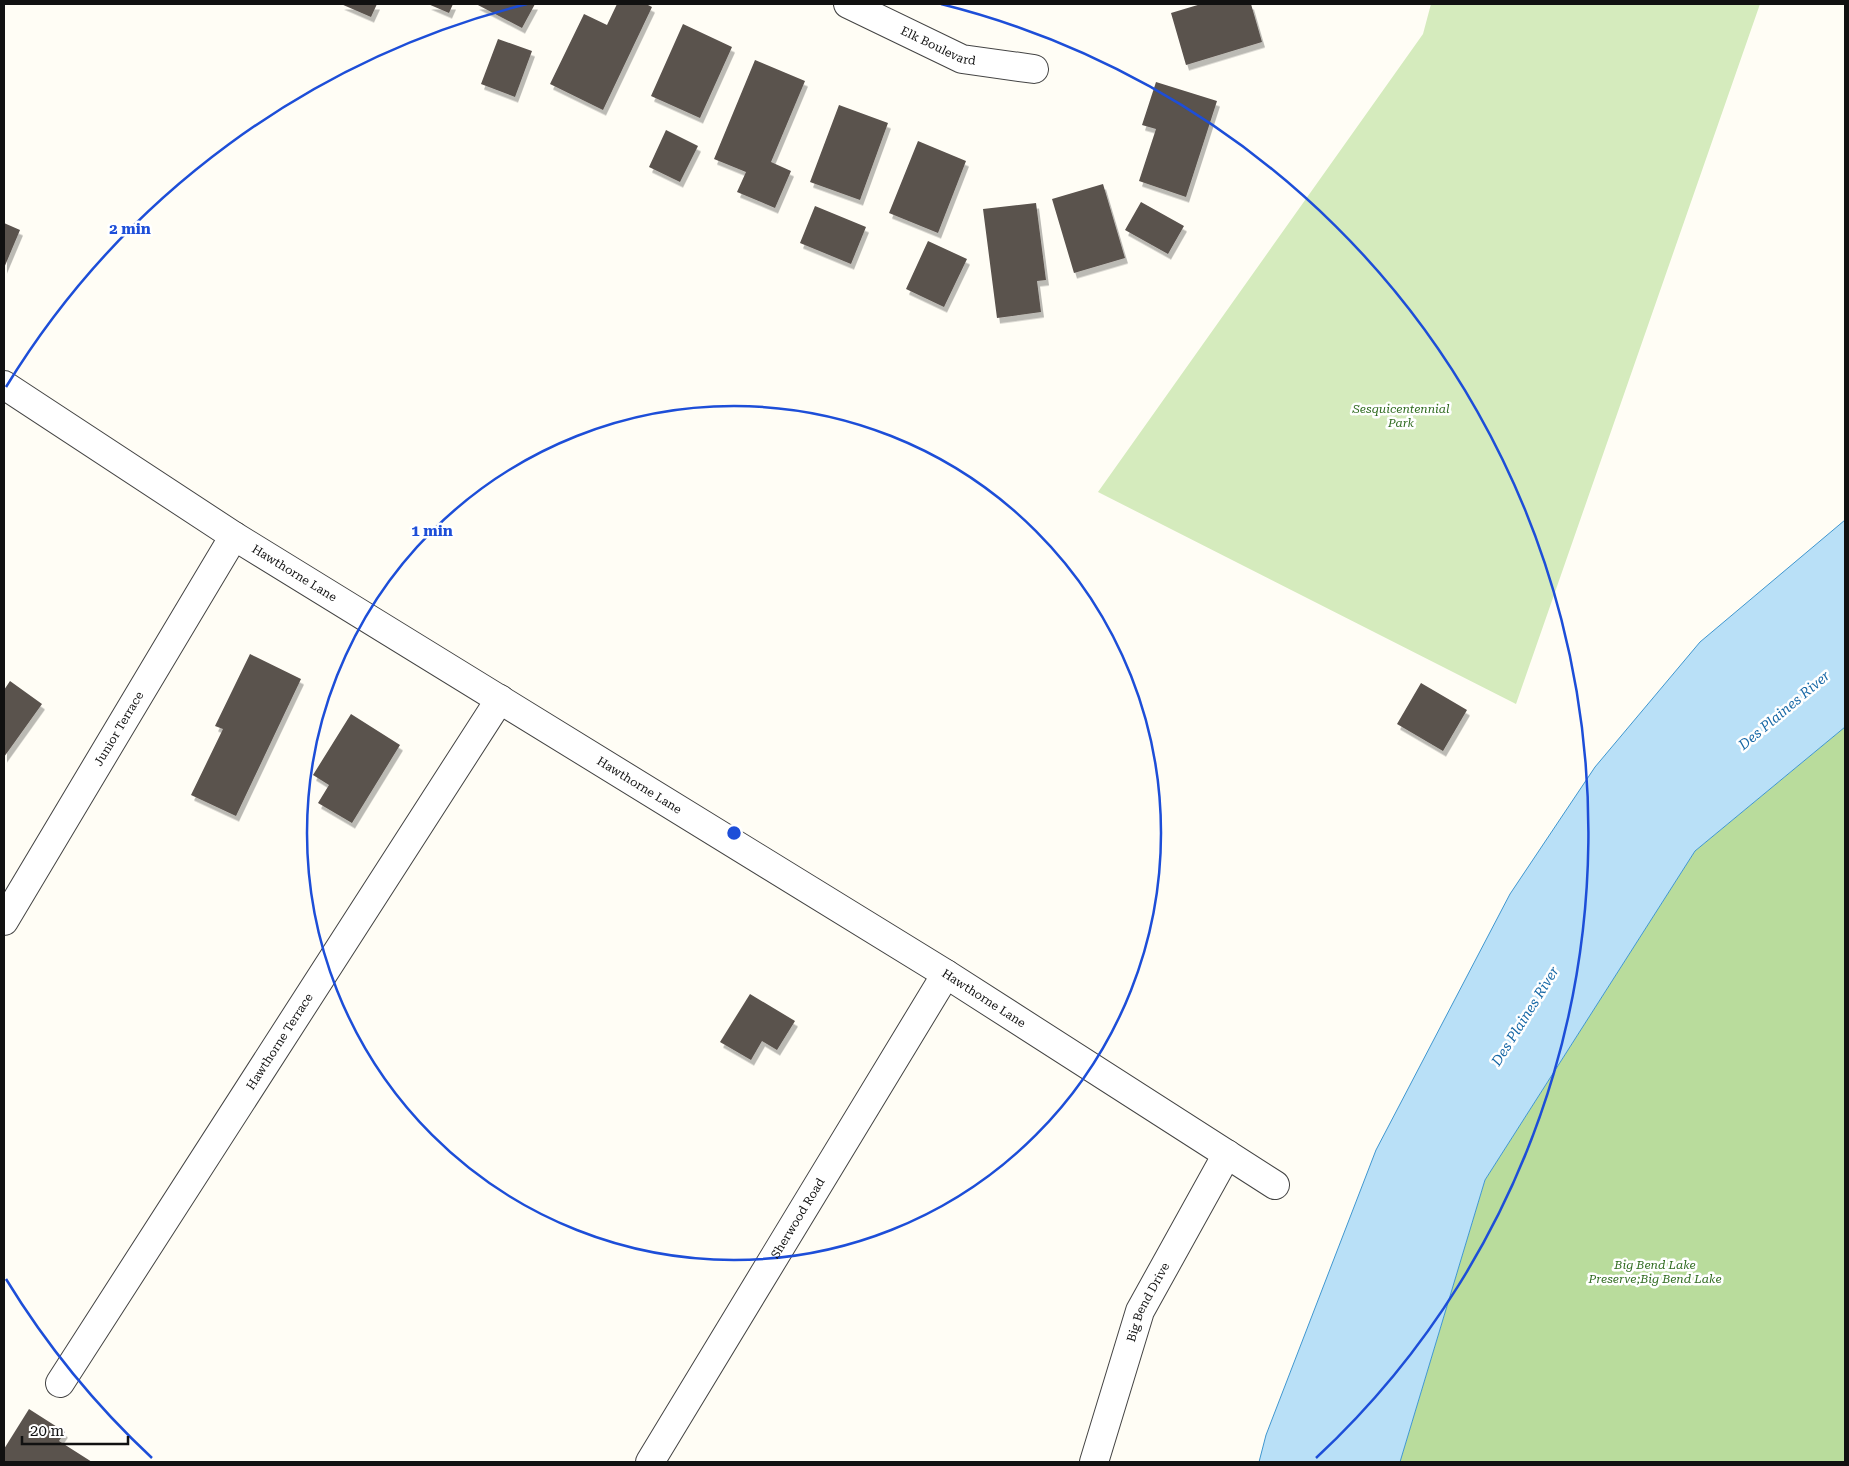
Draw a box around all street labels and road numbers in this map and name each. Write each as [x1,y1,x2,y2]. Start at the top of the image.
street label: Elk Boulevard [899,24,977,68]
street label: Hawthorne Lane [249,542,340,605]
street label: Junior Terrace [91,689,147,768]
street label: Hawthorne Lane [594,754,685,817]
street label: Hawthorne Lane [939,966,1029,1031]
street label: Hawthorne Terrace [244,990,316,1092]
street label: Sherwood Road [768,1175,828,1261]
street label: Big Bend Drive [1124,1260,1173,1344]

